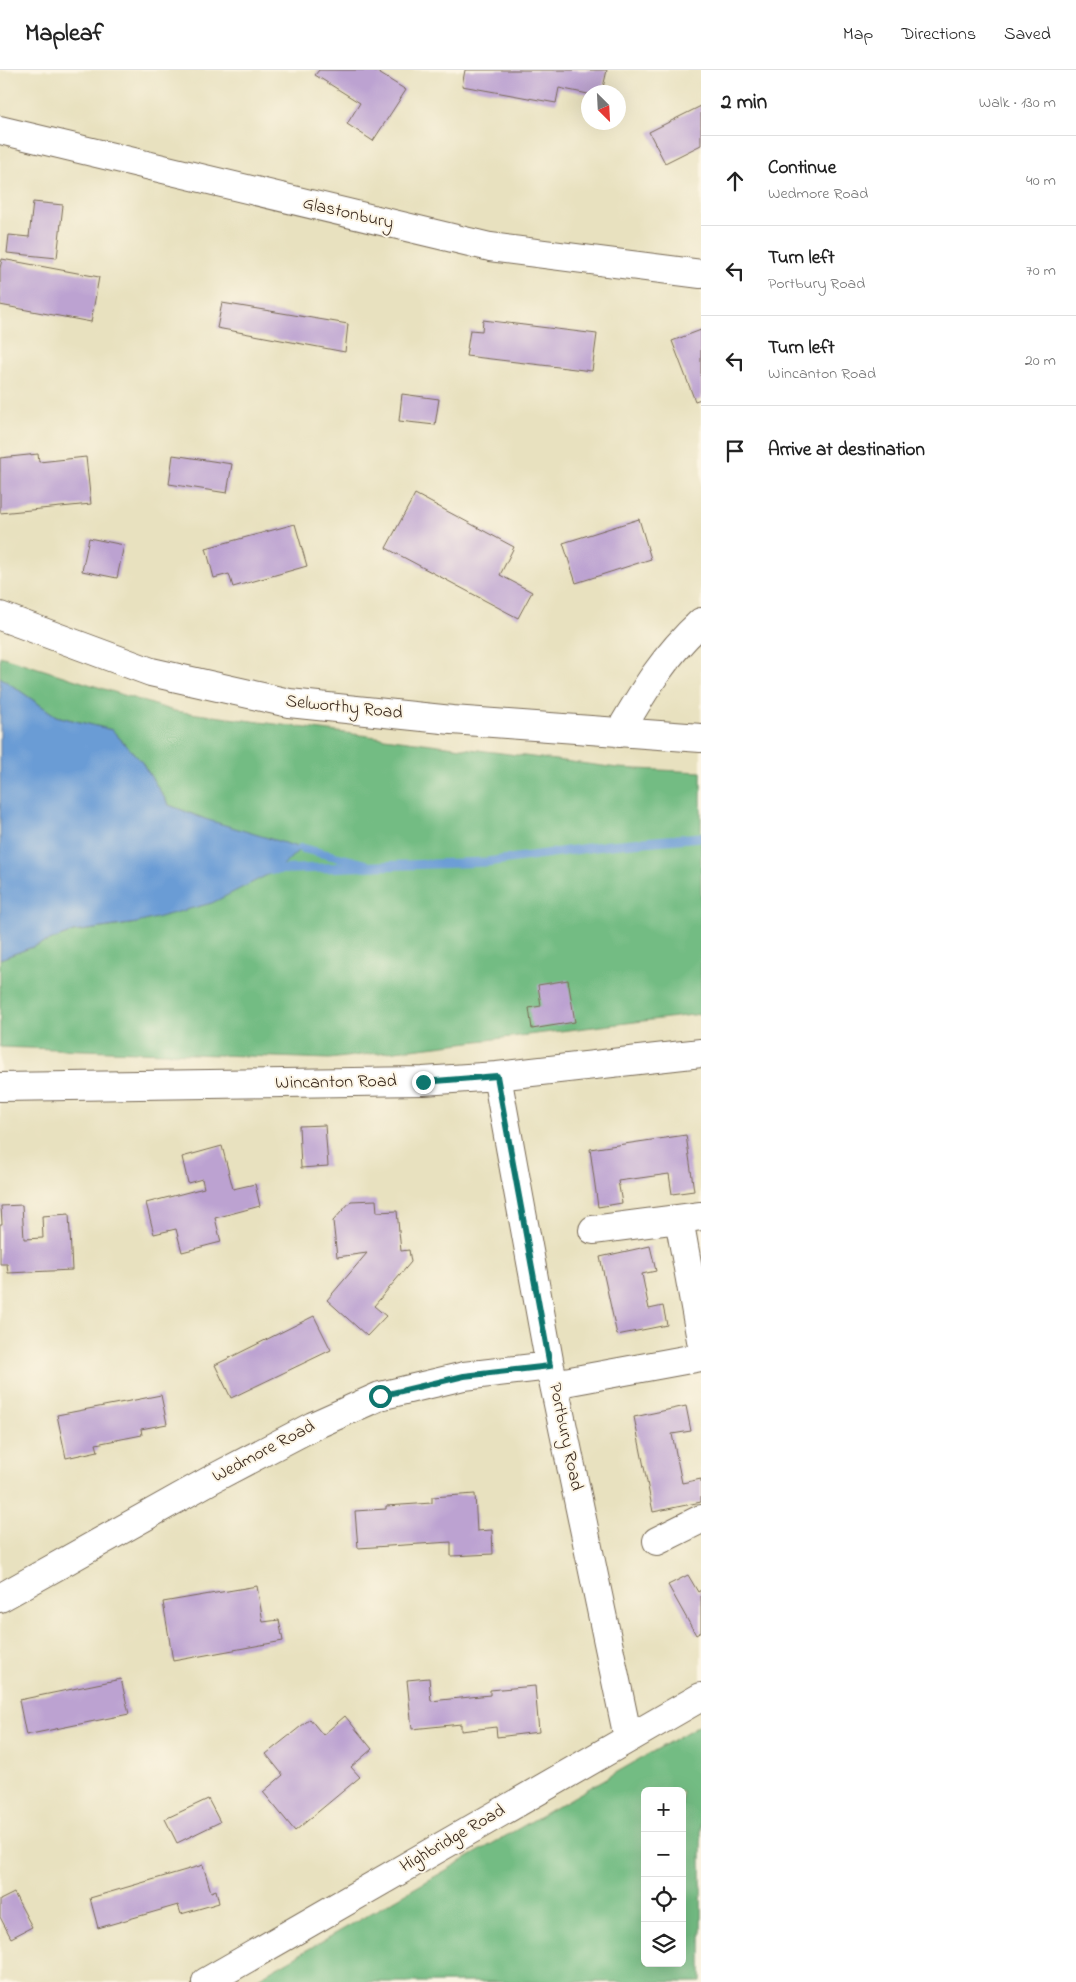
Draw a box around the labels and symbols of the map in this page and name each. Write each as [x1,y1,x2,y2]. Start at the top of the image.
north arrow [581,85,626,130]
street label: Glastonbury [300,191,396,237]
street label: Selworthy Road [284,689,404,727]
street label: Wincanton Road [275,1069,397,1097]
route end [412,1071,435,1094]
street label: Portbury Road [541,1381,589,1493]
route start [369,1385,392,1408]
street label: Wedmore Road [208,1414,320,1490]
street label: Highbridge Road [395,1798,511,1881]

